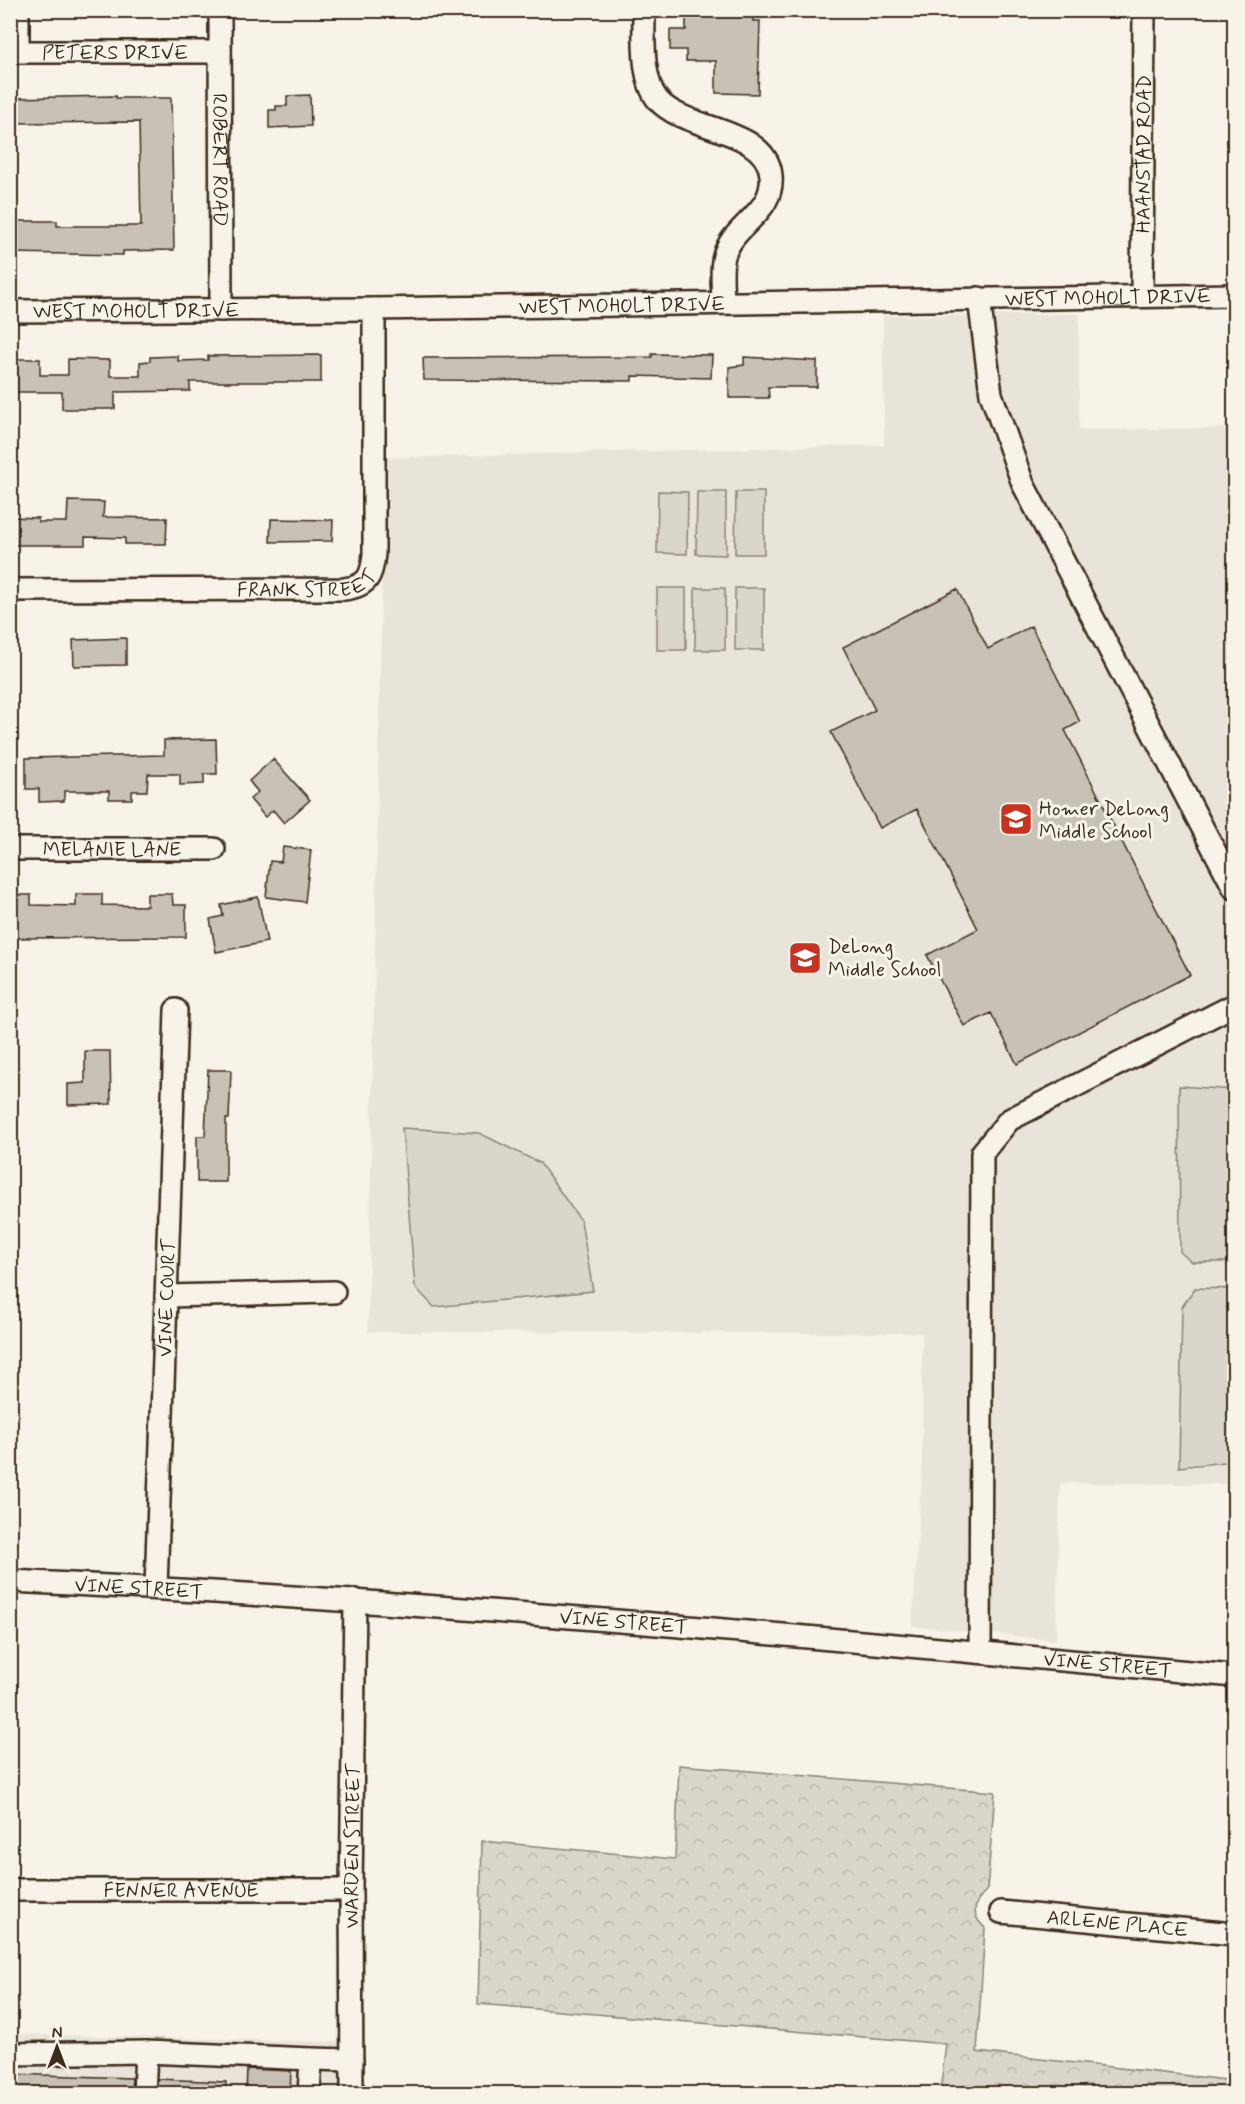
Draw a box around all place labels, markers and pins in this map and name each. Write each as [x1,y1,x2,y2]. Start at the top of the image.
place label: Homer DeLong Middle School [1039,796,1169,846]
school or university icon: Homer DeLong Middle School [998,801,1034,837]
place label: DeLong Middle School [828,934,941,984]
school or university icon: DeLong Middle School [787,940,823,976]

